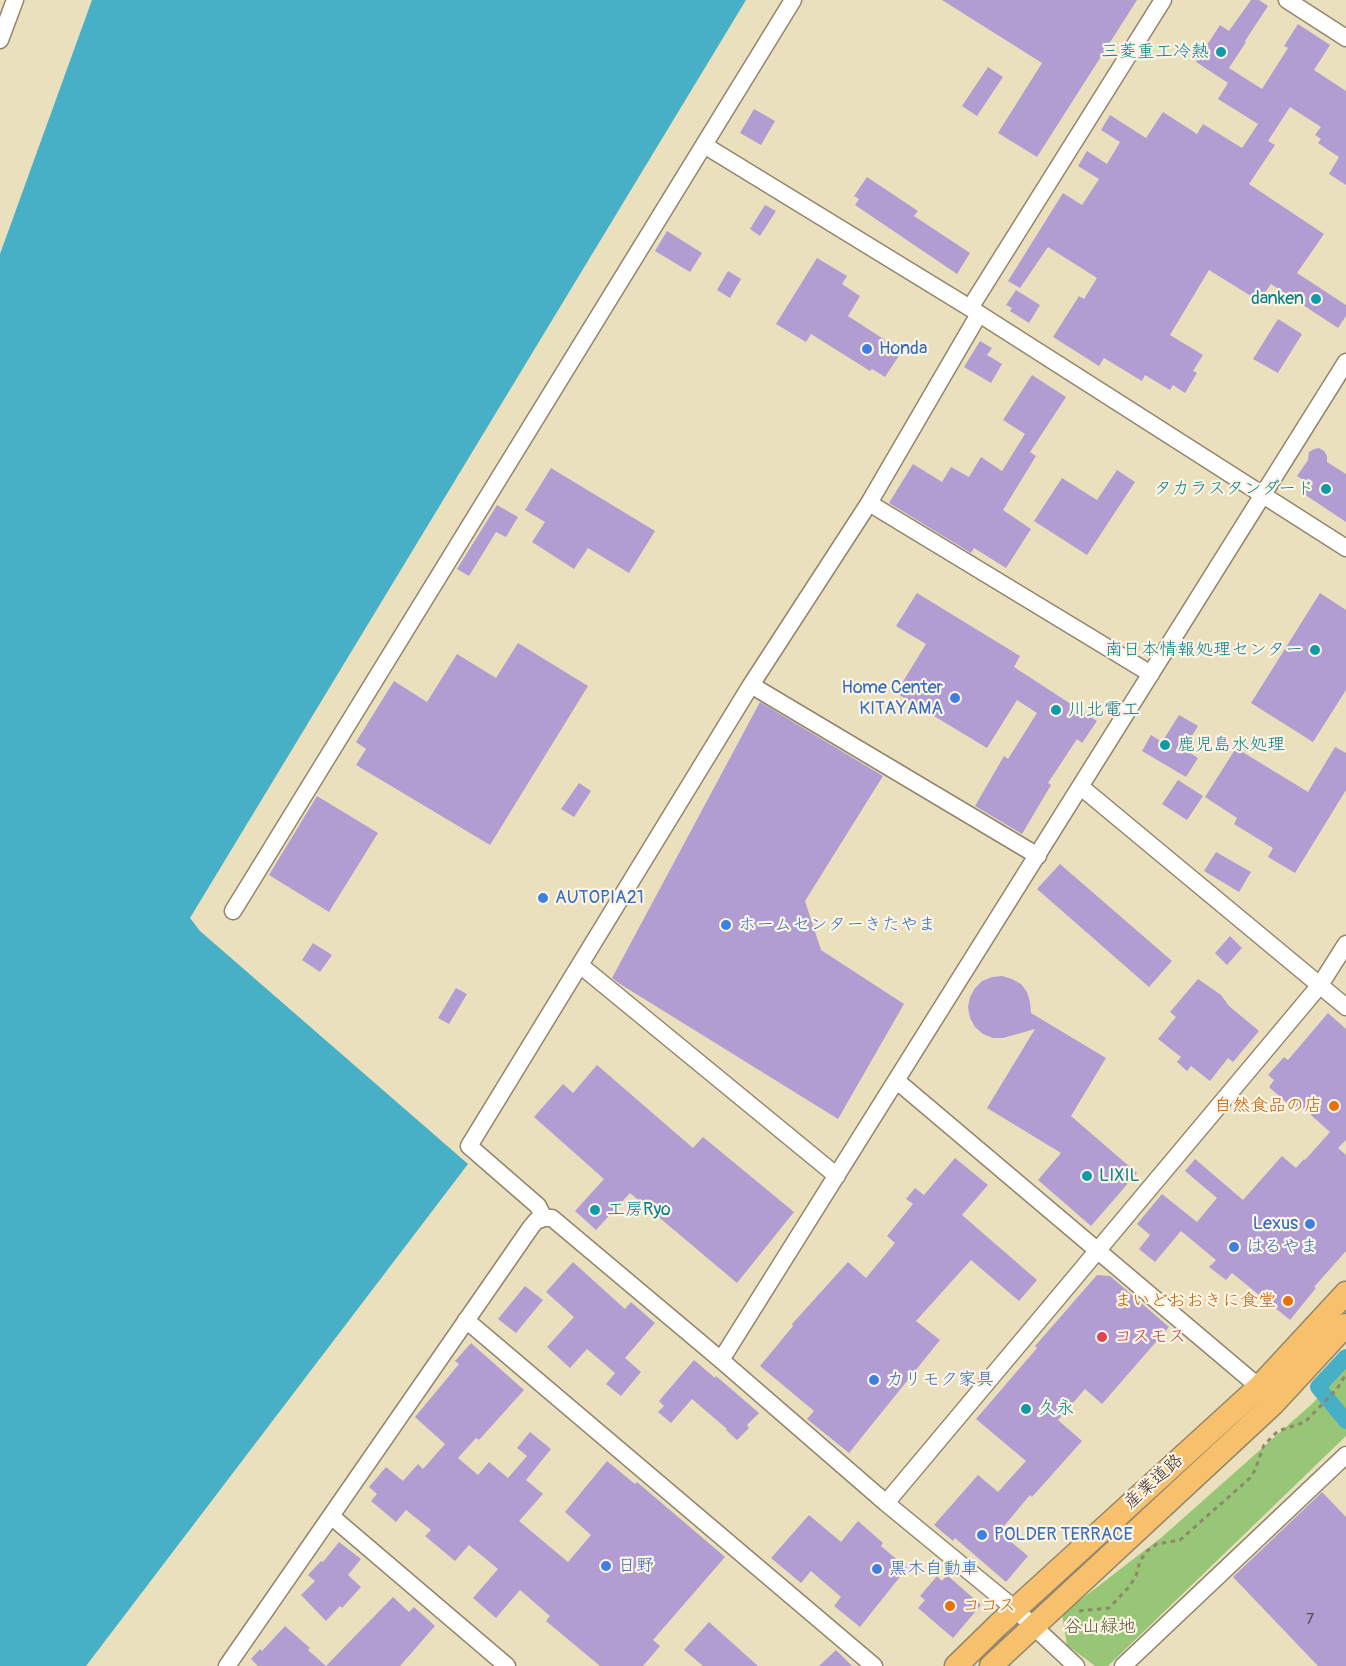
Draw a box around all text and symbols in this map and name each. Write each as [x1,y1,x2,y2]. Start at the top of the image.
place label: 三菱重工冷熱 [1101,41,1209,63]
marker: 三菱重工冷熱 [1214,45,1228,59]
place label: danken [1251,288,1304,310]
marker: danken [1309,292,1323,306]
place label: Honda [879,338,927,360]
marker: Honda [860,342,874,356]
place label: タカラスタンダード [1154,478,1314,500]
marker: タカラスタンダード [1319,482,1333,496]
place label: 南日本情報処理センター [1105,639,1303,661]
marker: 南日本情報処理センター [1308,643,1322,657]
place label: Home Center KITAYAMA [842,677,943,720]
marker: Home Center KITAYAMA [948,691,962,705]
place label: 川北電工 [1068,699,1140,721]
marker: 川北電工 [1049,703,1063,717]
place label: 鹿児島水処理 [1177,734,1285,756]
marker: 鹿児島水処理 [1158,738,1172,752]
place label: AUTOPIA21 [555,887,644,909]
marker: AUTOPIA21 [536,891,550,905]
place label: ホームセンターきたやま [738,914,936,936]
marker: ホームセンターきたやま [719,918,733,932]
place label: 自然食品の店 [1214,1095,1322,1117]
marker: 自然食品の店 [1327,1099,1341,1113]
place label: LIXIL [1099,1165,1140,1187]
marker: LIXIL [1080,1169,1094,1183]
place label: 工房Ryo [607,1199,671,1221]
marker: 工房Ryo [588,1203,602,1217]
place label: Lexus [1253,1213,1298,1235]
marker: Lexus [1303,1217,1317,1231]
place label: はるやま [1246,1236,1318,1258]
marker: はるやま [1227,1240,1241,1254]
place label: まいどおおきに食堂 [1114,1290,1276,1312]
marker: まいどおおきに食堂 [1281,1294,1295,1308]
place label: コスモス [1114,1326,1186,1348]
marker: コスモス [1095,1330,1109,1344]
place label: カリモク家具 [886,1369,994,1391]
marker: カリモク家具 [867,1373,881,1387]
place label: 久永 [1038,1398,1074,1420]
marker: 久永 [1019,1402,1033,1416]
street label: 産業道路 [1120,1450,1188,1514]
place label: POLDER TERRACE [994,1524,1133,1546]
marker: POLDER TERRACE [975,1528,989,1542]
place label: 日野 [618,1555,654,1577]
place label: 黒木自動車 [889,1558,979,1580]
marker: 日野 [599,1559,613,1573]
marker: 黒木自動車 [870,1562,884,1576]
place label: ココス [962,1595,1016,1617]
marker: ココス [943,1599,957,1613]
house number: 7 [1306,1611,1314,1629]
park label: 谷山緑地 [1064,1616,1136,1638]

